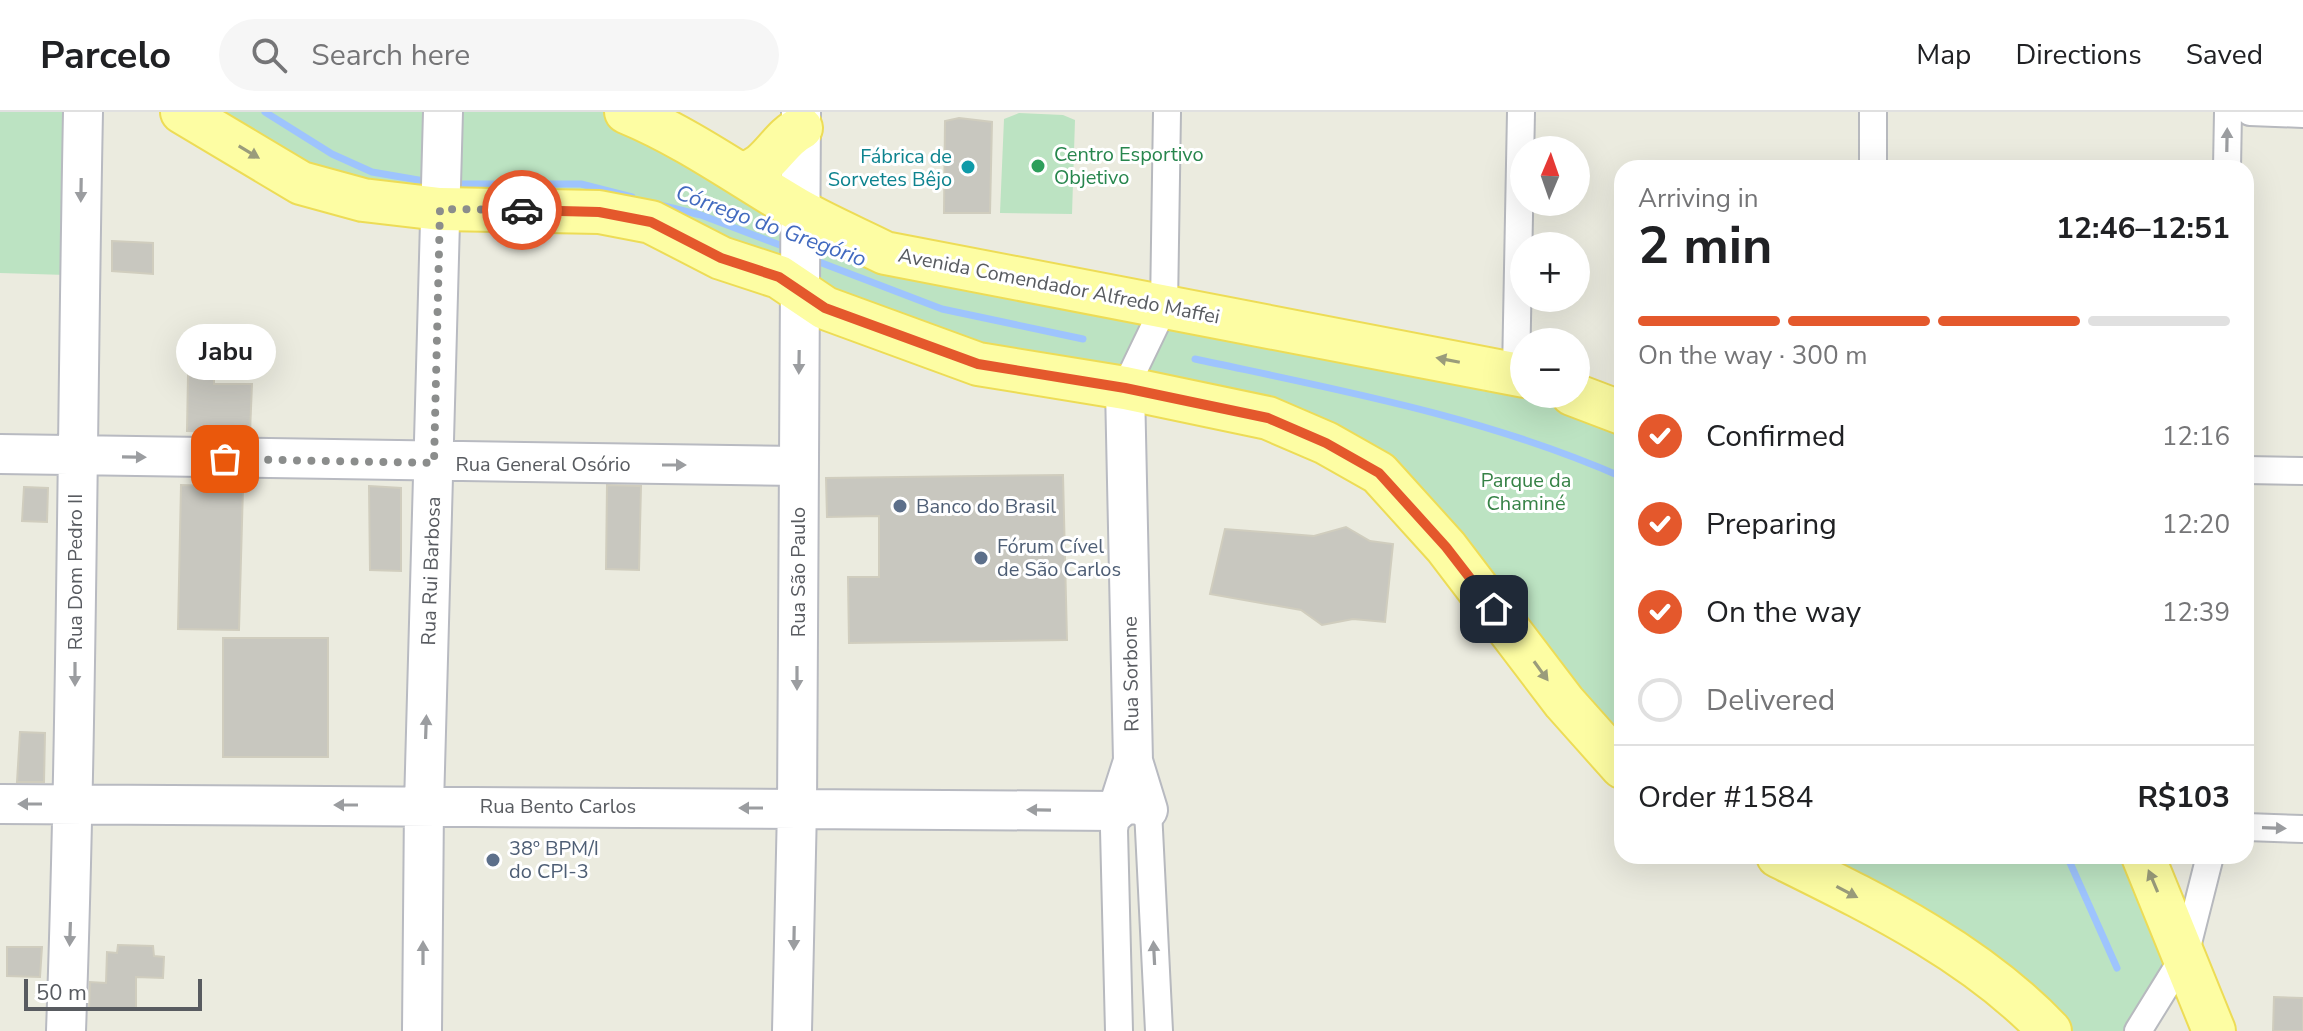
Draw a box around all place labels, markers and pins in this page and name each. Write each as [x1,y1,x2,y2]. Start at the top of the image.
place label: Centro Esportivo Objetivo [1054,141,1204,191]
place label: Fábrica de Sorvetes Bêjo [828,143,952,193]
marker: Centro Esportivo Objetivo [1029,157,1047,175]
marker: Fábrica de Sorvetes Bêjo [959,158,977,176]
callout: Jabu [175,323,275,379]
pin [191,425,259,493]
place label: Banco do Brasil [916,493,1056,520]
marker: Banco do Brasil [891,497,909,515]
place label: Fórum Cível de São Carlos [997,533,1121,583]
marker: Fórum Cível de São Carlos [972,549,990,567]
pin [1460,575,1528,643]
place label: 38º BPM/I do CPI-3 [509,835,599,885]
marker: 38º BPM/I do CPI-3 [484,851,502,869]

